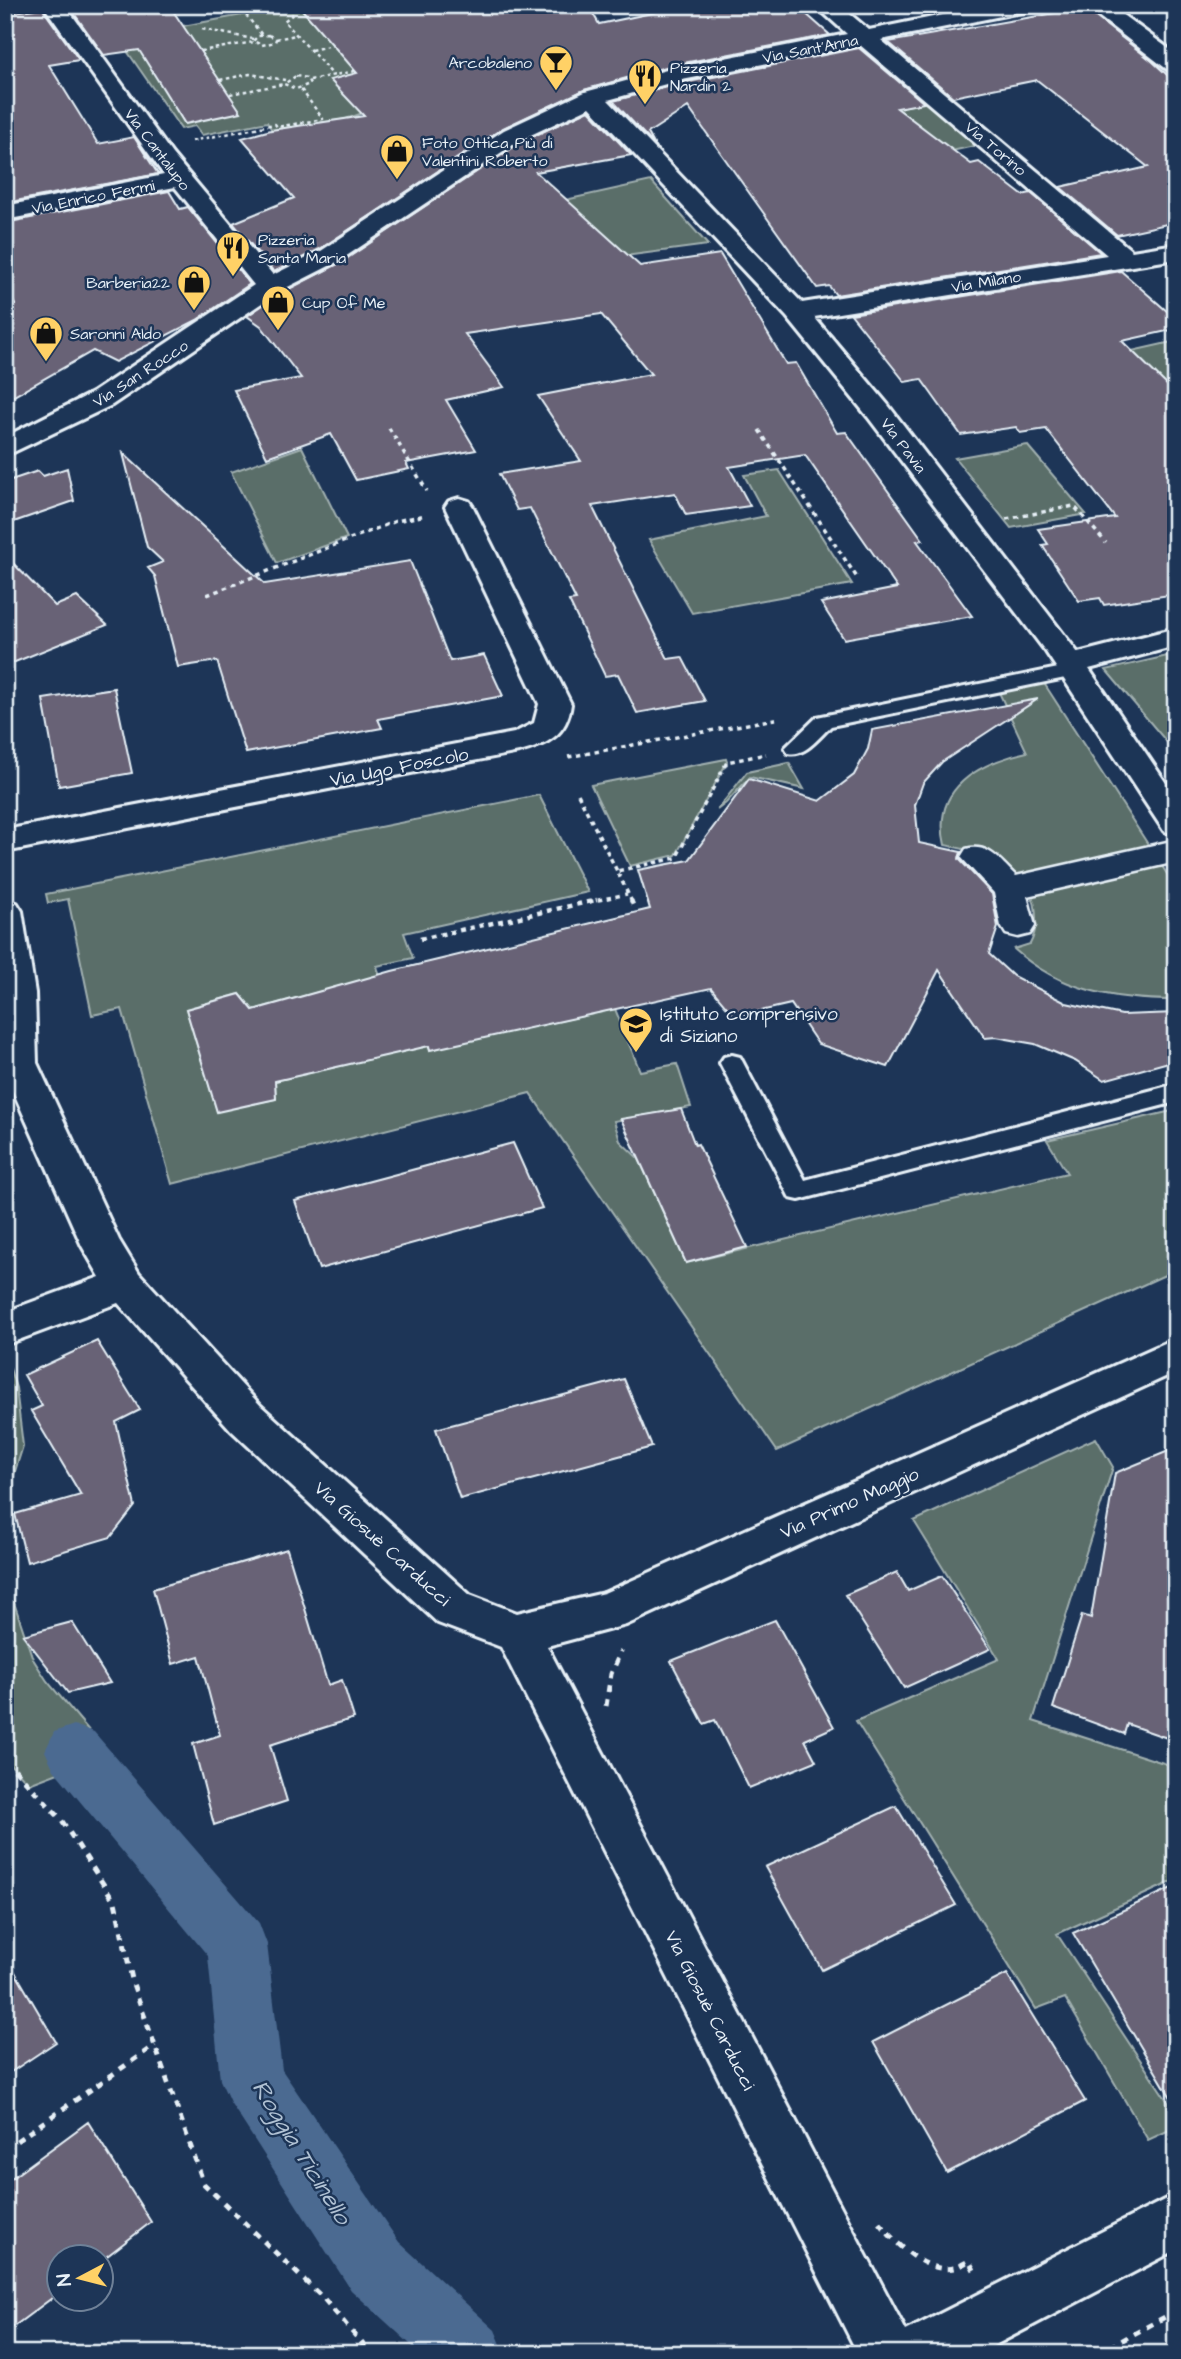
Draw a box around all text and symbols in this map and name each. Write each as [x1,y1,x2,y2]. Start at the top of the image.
street label: Via Sant'Anna [761,29,860,69]
bar icon: Arcobaleno [537,43,575,92]
place label: Arcobaleno [449,52,532,74]
restaurant icon: Pizzeria Nardin 2 [626,57,664,106]
place label: Pizzeria Nardin 2 [670,57,731,97]
street label: Via Cantalupo [119,104,195,195]
street label: Via Torino [960,116,1031,181]
shop icon: Foto Ottica Più di Valentini Roberto [378,132,416,181]
place label: Foto Ottica Più di Valentini Roberto [422,132,553,172]
street label: Via Enrico Fermi [30,174,157,220]
restaurant icon: Pizzeria Santa Maria [214,229,252,278]
place label: Pizzeria Santa Maria [258,229,346,269]
shop icon: Barberia22 [175,263,213,312]
street label: Via Milano [950,266,1023,298]
place label: Barberia22 [86,272,170,294]
shop icon: Cup Of Me [259,283,297,332]
place label: Cup Of Me [302,292,386,314]
shop icon: Saronni Aldo [27,314,65,363]
place label: Saronni Aldo [70,323,161,345]
street label: Via San Rocco [89,335,192,413]
street label: Via Pavia [875,413,931,478]
street label: Via Ugo Foscolo [328,741,471,795]
place label: Istituto comprensivo di Siziano [660,1001,838,1050]
school or university icon: Istituto comprensivo di Siziano [617,1005,655,1054]
street label: Via Primo Maggio [776,1461,924,1547]
street label: Via Giosuè Carducci [308,1475,456,1613]
street label: Via Giosuè Carducci [658,1926,762,2095]
water label: Roggia Ticinello [242,2074,360,2233]
north arrow [46,2244,116,2314]
text: N [50,2272,79,2287]

